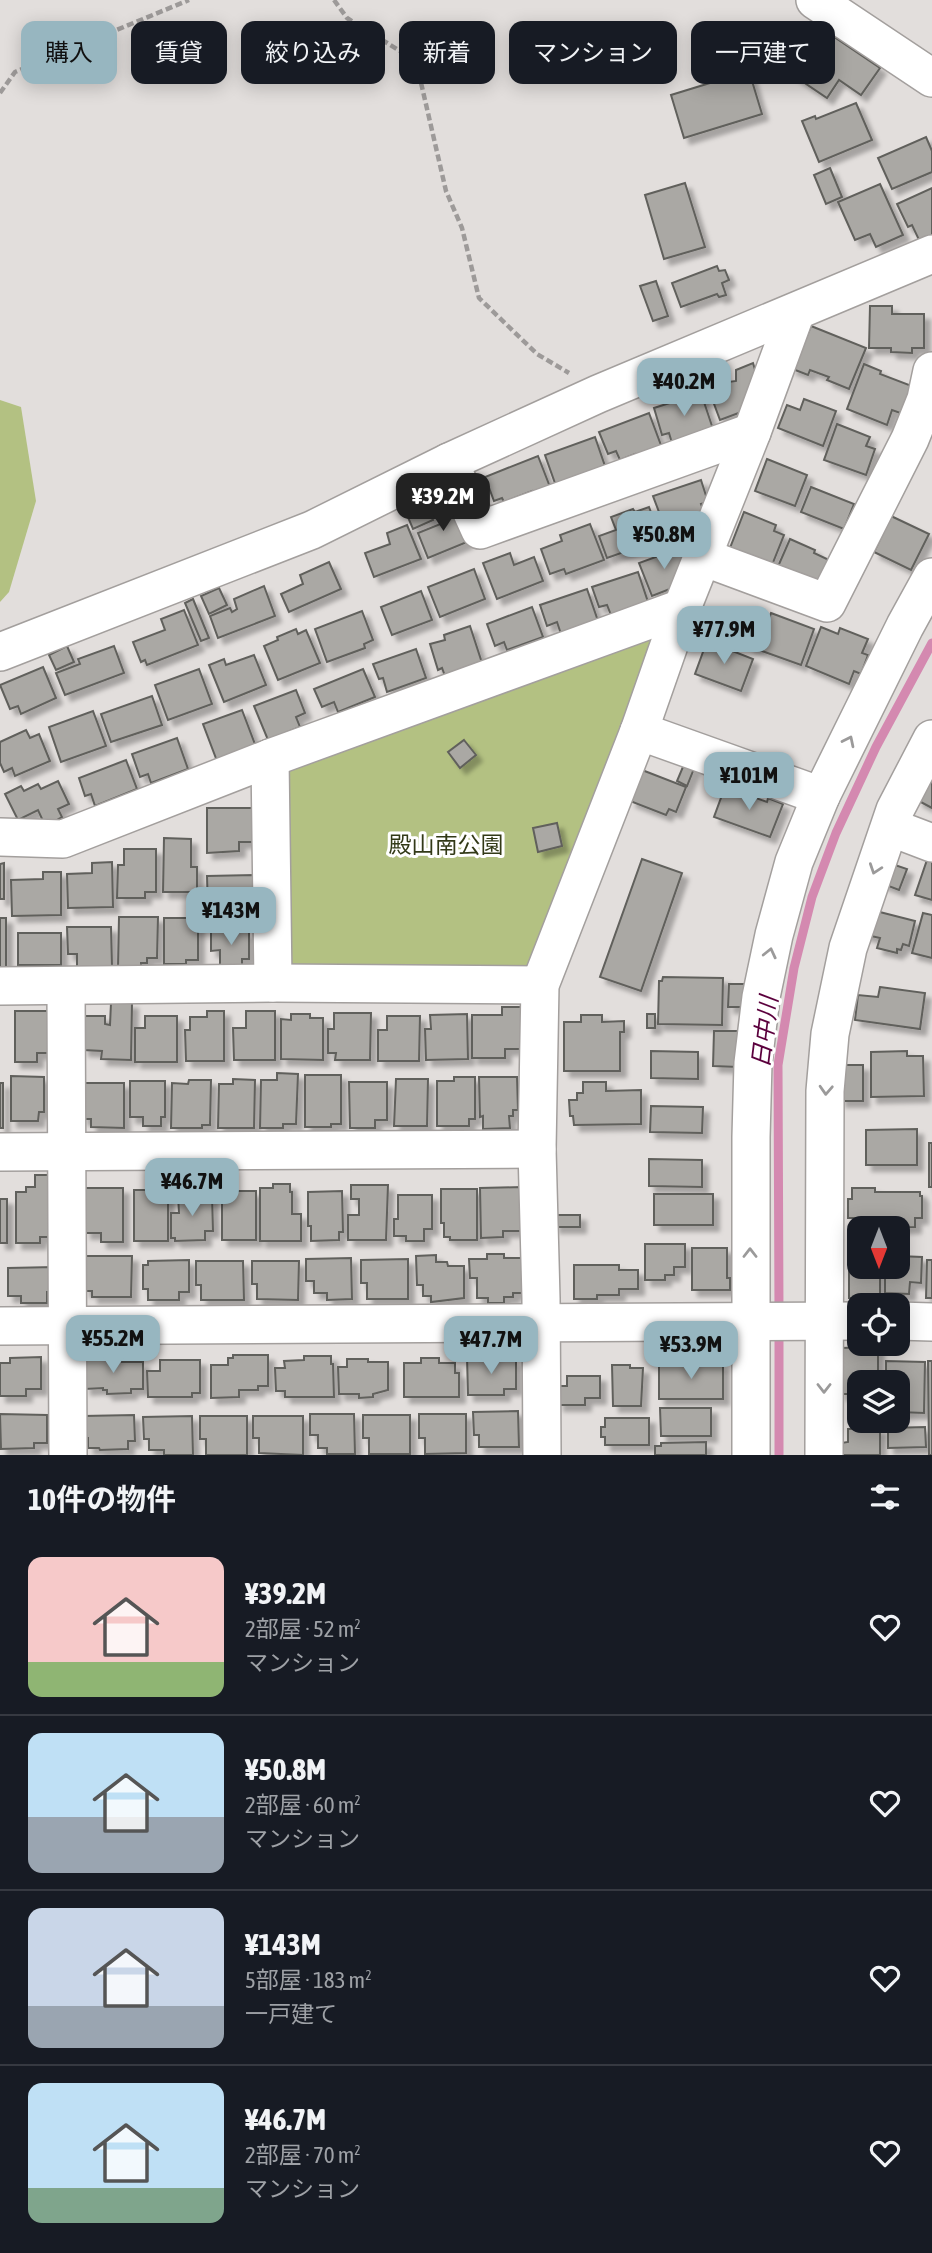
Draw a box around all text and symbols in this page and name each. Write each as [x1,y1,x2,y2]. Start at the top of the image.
chip: 購入 [21,21,117,84]
chip: 賃貸 [131,21,227,84]
chip: 絞り込み [241,21,385,84]
chip: 新着 [399,21,495,84]
chip: マンション [509,21,677,84]
chip: 一戸建て [691,21,835,84]
pin: ¥40.2M [627,358,741,418]
text: ¥40.2M [653,368,715,394]
pin: ¥39.2M [386,474,500,533]
text: ¥39.2M [412,483,474,509]
pin: ¥50.8M [607,512,721,571]
text: ¥50.8M [633,521,695,547]
pin: ¥77.9M [667,606,781,666]
text: ¥77.9M [693,616,755,642]
one-way arrow [840,736,854,748]
pin: ¥101M [700,752,798,812]
text: ¥101M [720,762,778,788]
park label: 殿山南公園 [389,832,504,858]
one-way arrow [869,862,883,874]
pin: ¥143M [182,888,280,947]
text: ¥143M [202,897,260,923]
one-way arrow [762,947,777,959]
water label: 日中川 [747,992,783,1069]
one-way arrow [818,1084,833,1095]
pin: ¥46.7M [135,1158,249,1218]
text: ¥46.7M [161,1168,223,1194]
north arrow [847,1216,910,1279]
map controls [847,1216,910,1433]
one-way arrow [742,1247,758,1258]
button: locate [847,1293,910,1356]
pin: ¥55.2M [56,1316,170,1375]
pin: ¥47.7M [434,1316,548,1376]
pin: ¥53.9M [634,1322,748,1381]
text: ¥55.2M [82,1325,144,1351]
text: ¥47.7M [460,1326,522,1352]
text: ¥53.9M [660,1331,722,1357]
button: layers [847,1370,910,1433]
one-way arrow [816,1383,832,1394]
icon: filters [866,1478,904,1516]
text: 10件の物件 [28,1482,176,1516]
text: ¥39.2M [245,1576,326,1610]
icon: home [84,1585,168,1669]
icon: heart [866,1608,904,1646]
text: 2部屋 · 52 m² [245,1616,361,1642]
text: マンション [245,1650,360,1676]
text: ¥50.8M [245,1752,326,1786]
icon: home [84,1761,168,1845]
icon: heart [866,1784,904,1822]
text: 2部屋 · 60 m² [245,1792,361,1818]
text: マンション [245,1826,360,1852]
text: ¥143M [245,1927,321,1961]
icon: home [84,1936,168,2020]
icon: heart [866,1959,904,1997]
text: 5部屋 · 183 m² [245,1967,372,1993]
text: 一戸建て [245,2001,337,2027]
text: ¥46.7M [245,2102,326,2136]
icon: home [84,2111,168,2195]
icon: heart [866,2134,904,2172]
text: 2部屋 · 70 m² [245,2142,361,2168]
text: マンション [245,2176,360,2202]

